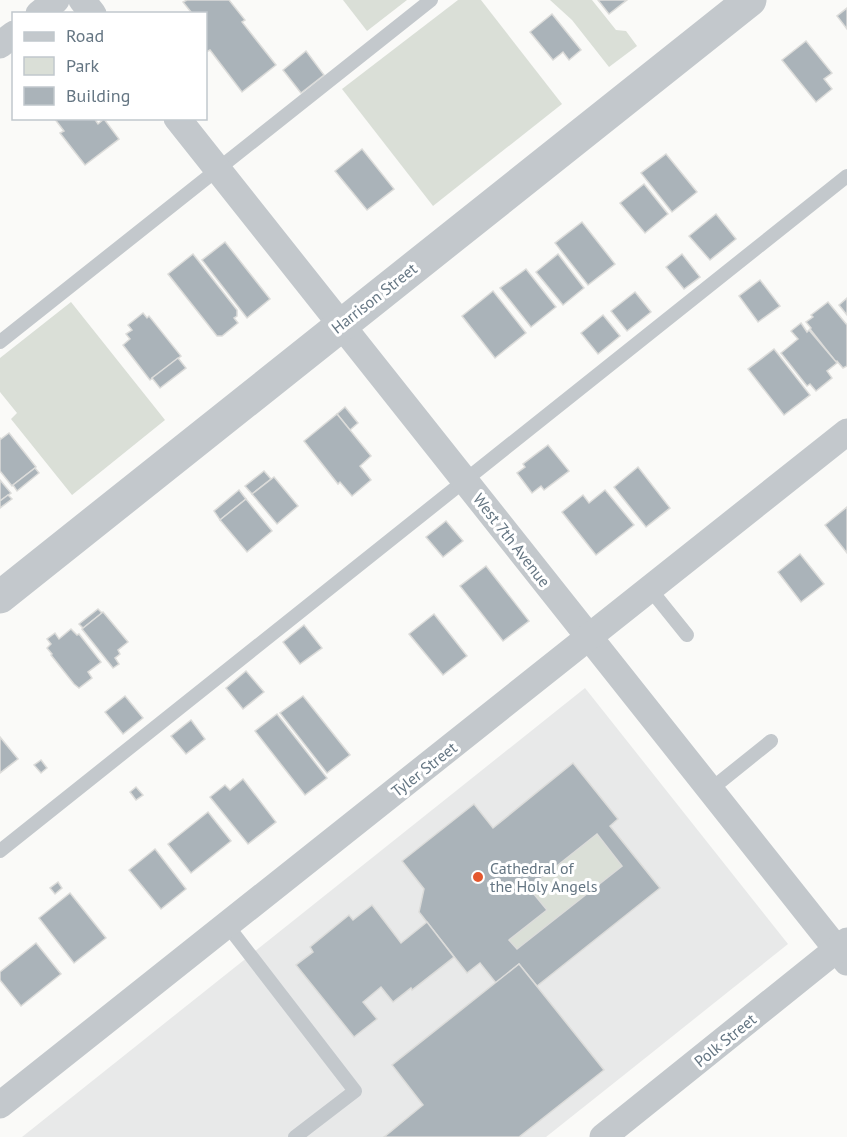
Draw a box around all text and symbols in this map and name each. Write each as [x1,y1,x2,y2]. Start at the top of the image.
legend [12,12,207,120]
text: Road [66,24,104,47]
text: Park [66,54,99,77]
text: Building [66,84,130,107]
street label: Harrison Street [327,258,421,338]
street label: West 7th Avenue [469,489,555,591]
street label: Tyler Street [387,737,461,801]
place label: Cathedral of the Holy Angels [490,858,598,896]
marker: Cathedral of the Holy Angels [471,870,485,884]
street label: Polk Street [690,1009,760,1071]

